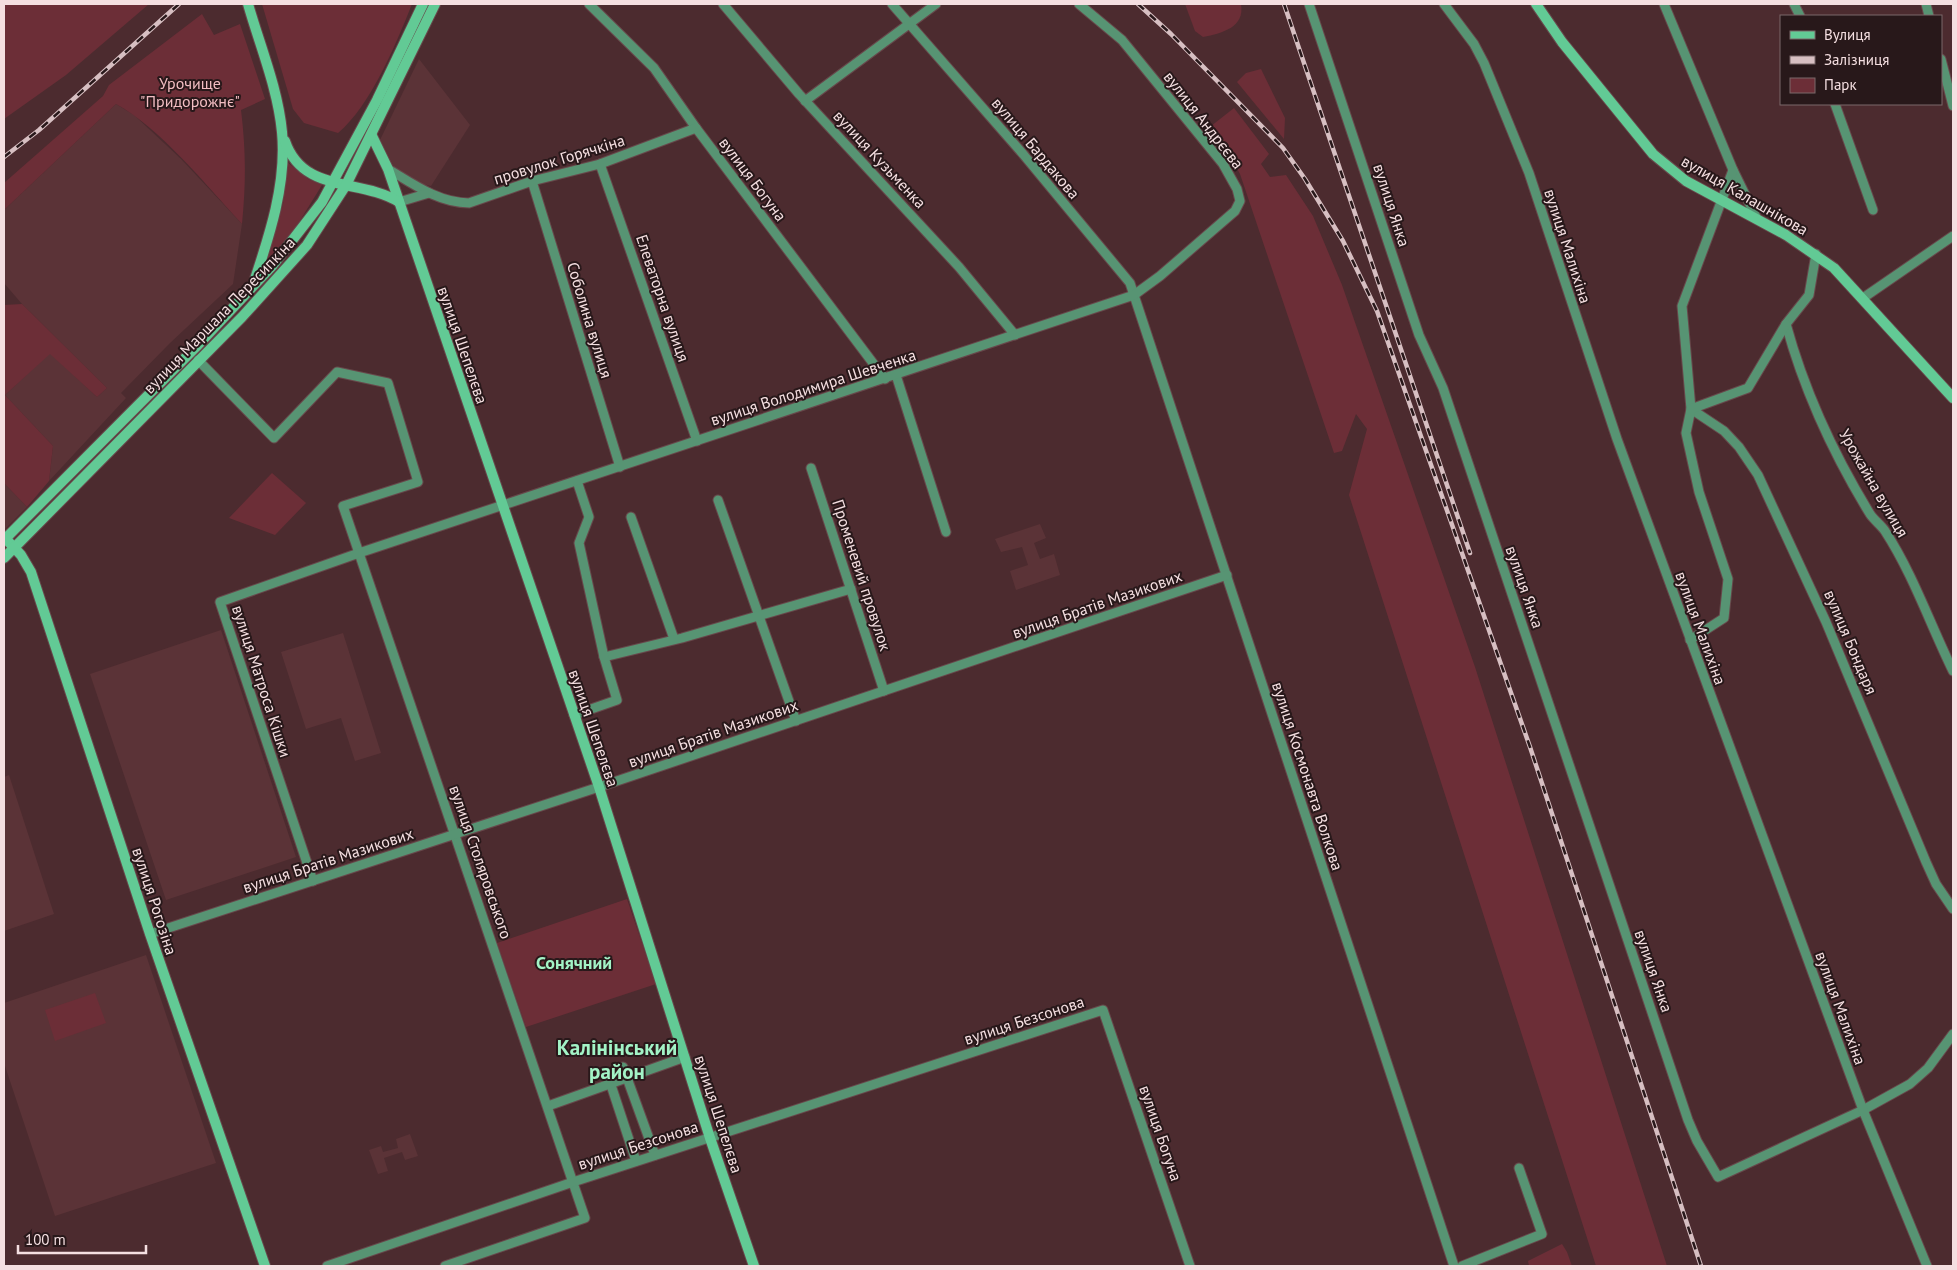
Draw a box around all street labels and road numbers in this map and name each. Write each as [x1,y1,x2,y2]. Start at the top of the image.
street label: вулиця Андрєєва [1160,67,1248,173]
street label: вулиця Бардакова [988,93,1084,203]
street label: вулиця Кузьменка [829,106,931,212]
street label: провулок Горячкіна [491,130,627,188]
street label: вулиця Богуна [715,133,791,225]
street label: вулиця Калашнікова [1678,151,1812,239]
street label: вулиця Янка [1369,161,1415,249]
street label: вулиця Малихіна [1540,186,1596,306]
street label: вулиця Маршала Пересипкіна [139,232,299,398]
street label: Елеваторна вулиця [632,232,694,364]
street label: Соболина вулиця [563,260,617,380]
street label: вулиця Шепелєва [434,284,492,406]
street label: вулиця Володимира Шевченка [708,344,918,430]
street label: Урожайна вулиця [1835,425,1913,541]
street label: Променевий провулок [828,497,896,654]
street label: вулиця Янка [1502,543,1548,631]
street label: вулиця Братів Мазикових [1009,566,1185,642]
street label: вулиця Малихіна [1671,569,1731,687]
street label: вулиця Бондаря [1820,587,1882,697]
street label: вулиця Матроса Кішки [228,603,296,759]
street label: вулиця Шепелєва [565,667,623,789]
street label: вулиця Космонавта Волкова [1268,679,1348,873]
street label: вулиця Братів Мазикових [625,695,801,771]
street label: вулиця Столяровського [445,783,517,941]
street label: вулиця Братів Мазикових [240,823,416,897]
street label: вулиця Рогозіна [128,845,182,957]
street label: вулиця Янка [1631,927,1677,1015]
street label: вулиця Малихіна [1811,949,1871,1067]
street label: вулиця Безсонова [961,991,1087,1049]
street label: вулиця Шепелєва [691,1053,747,1175]
street label: вулиця Богуна [1135,1082,1187,1184]
street label: вулиця Безсонова [575,1116,701,1174]

